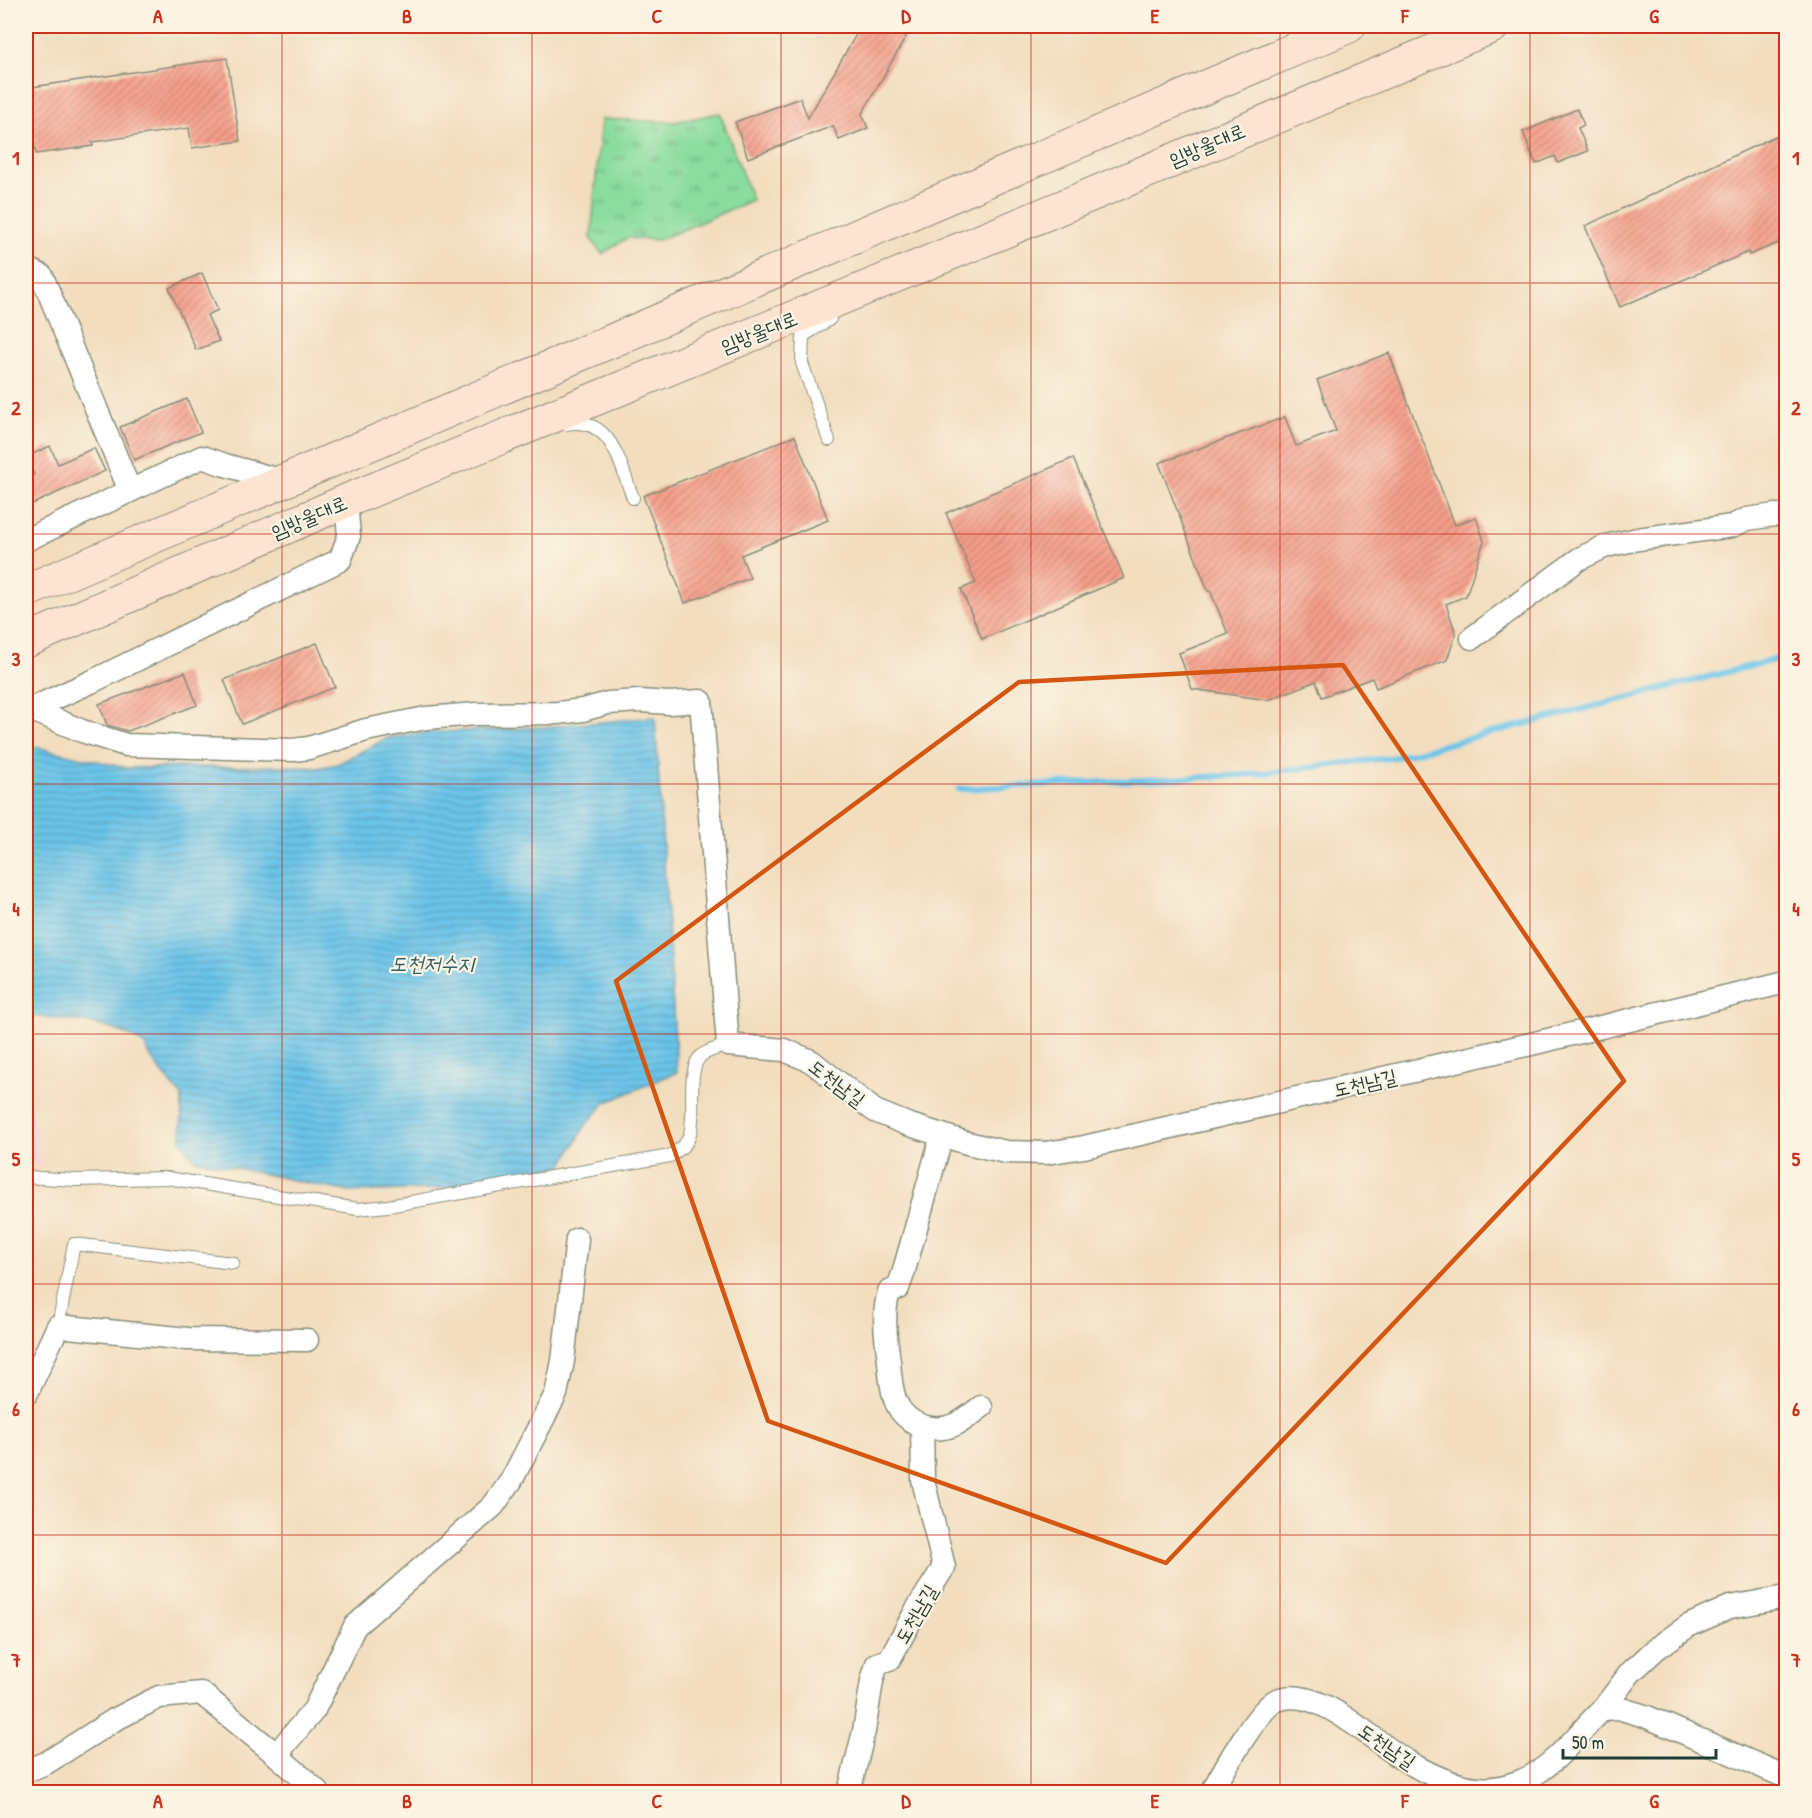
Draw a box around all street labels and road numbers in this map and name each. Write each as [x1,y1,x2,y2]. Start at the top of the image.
street label: 임방울대로 [1164,116,1249,173]
street label: 임방울대로 [716,304,801,359]
street label: 임방울대로 [266,488,351,545]
street label: 도천남길 [803,1052,871,1113]
street label: 도천남길 [1330,1062,1399,1103]
street label: 도천남길 [888,1579,943,1648]
street label: 도천남길 [1353,1716,1422,1775]

